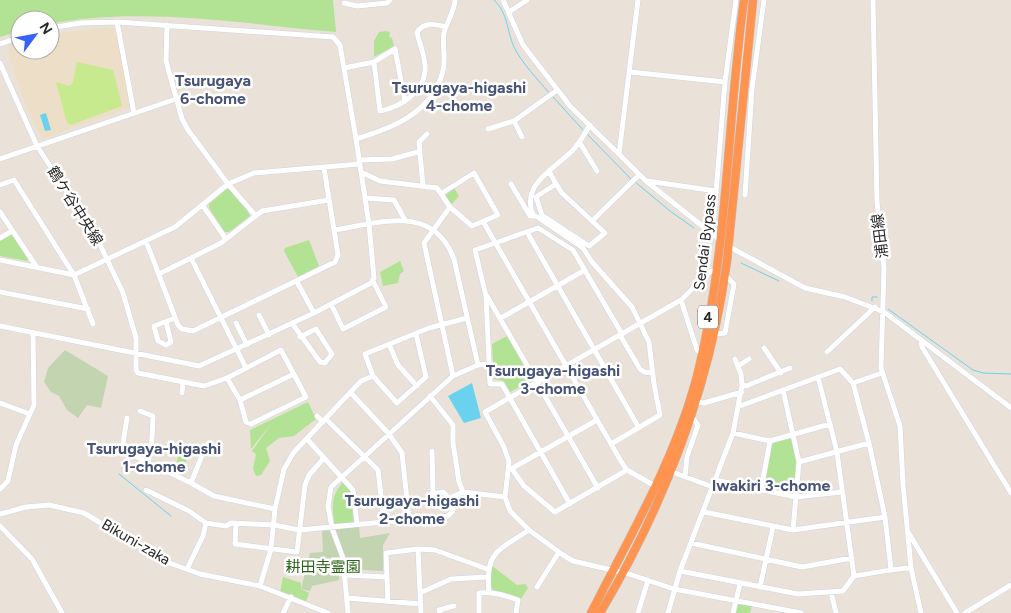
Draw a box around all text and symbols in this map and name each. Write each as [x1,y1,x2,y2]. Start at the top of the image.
north arrow [10,10,60,60]
text: N [36,19,56,37]
district label: Tsurugaya 6-chome [175,71,251,108]
district label: Tsurugaya-higashi 4-chome [392,78,526,115]
street label: 鶴ケ谷中央線 [44,163,106,249]
street label: Sendai Bypass [690,193,720,291]
street label: 浦田線 [868,213,892,259]
road number: 4 [698,306,718,328]
district label: Tsurugaya-higashi 3-chome [486,361,620,398]
district label: Tsurugaya-higashi 1-chome [87,439,221,476]
district label: Iwakiri 3-chome [712,476,830,495]
district label: Tsurugaya-higashi 2-chome [345,491,479,528]
street label: Bikuni-zaka [99,515,173,569]
park label: 耕田寺霊園 [285,558,361,576]

